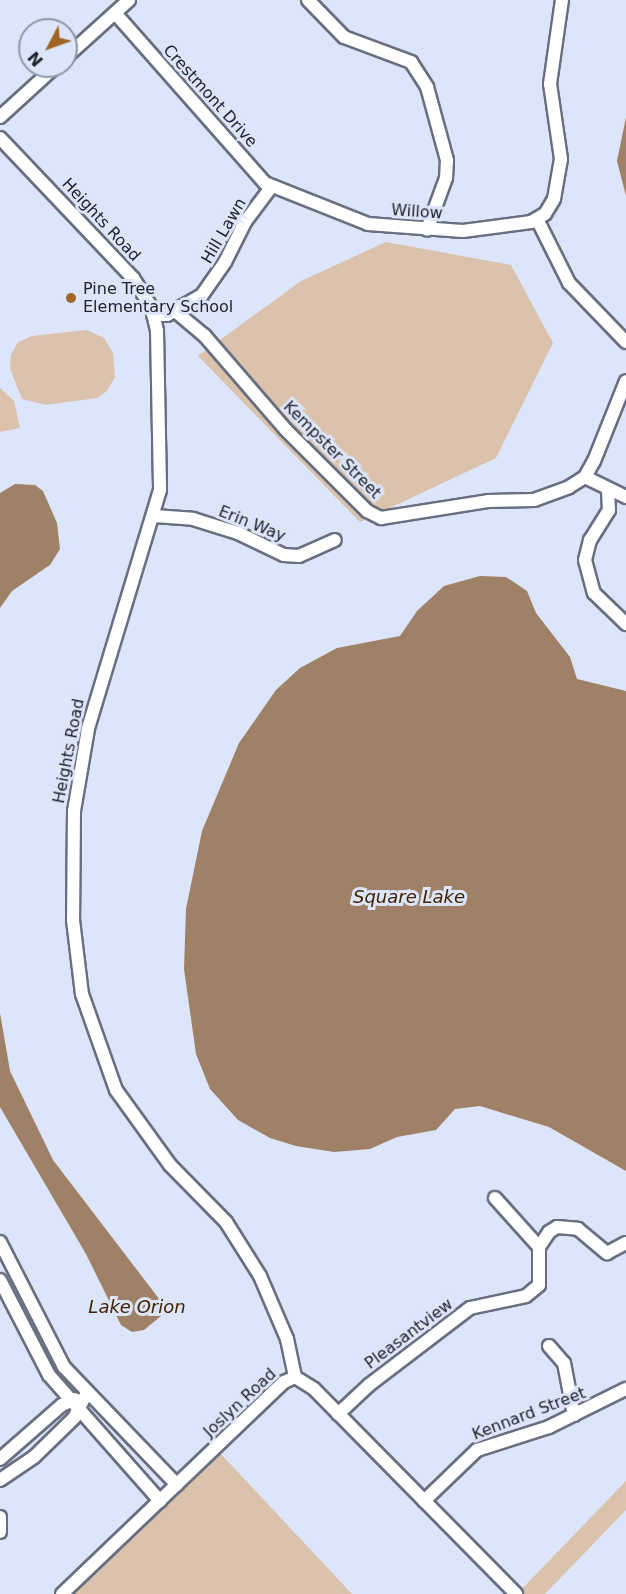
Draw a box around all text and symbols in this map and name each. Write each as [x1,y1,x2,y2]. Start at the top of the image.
north arrow [18,18,78,78]
street label: Crestmont Drive [159,41,261,151]
text: N [24,48,47,70]
street label: Heights Road [58,175,144,265]
street label: Hill Lawn [198,195,250,267]
street label: Willow [391,201,443,223]
place label: Pine Tree Elementary School [83,279,233,317]
marker: Pine Tree Elementary School [64,291,78,305]
street label: Kempster Street [279,397,385,503]
street label: Erin Way [216,502,288,546]
street label: Heights Road [49,697,89,805]
water label: Square Lake [353,886,465,908]
street label: Pleasantview [361,1295,457,1373]
water label: Lake Orion [88,1296,186,1318]
street label: Joslyn Road [200,1365,280,1441]
street label: Kennard Street [470,1384,588,1444]

